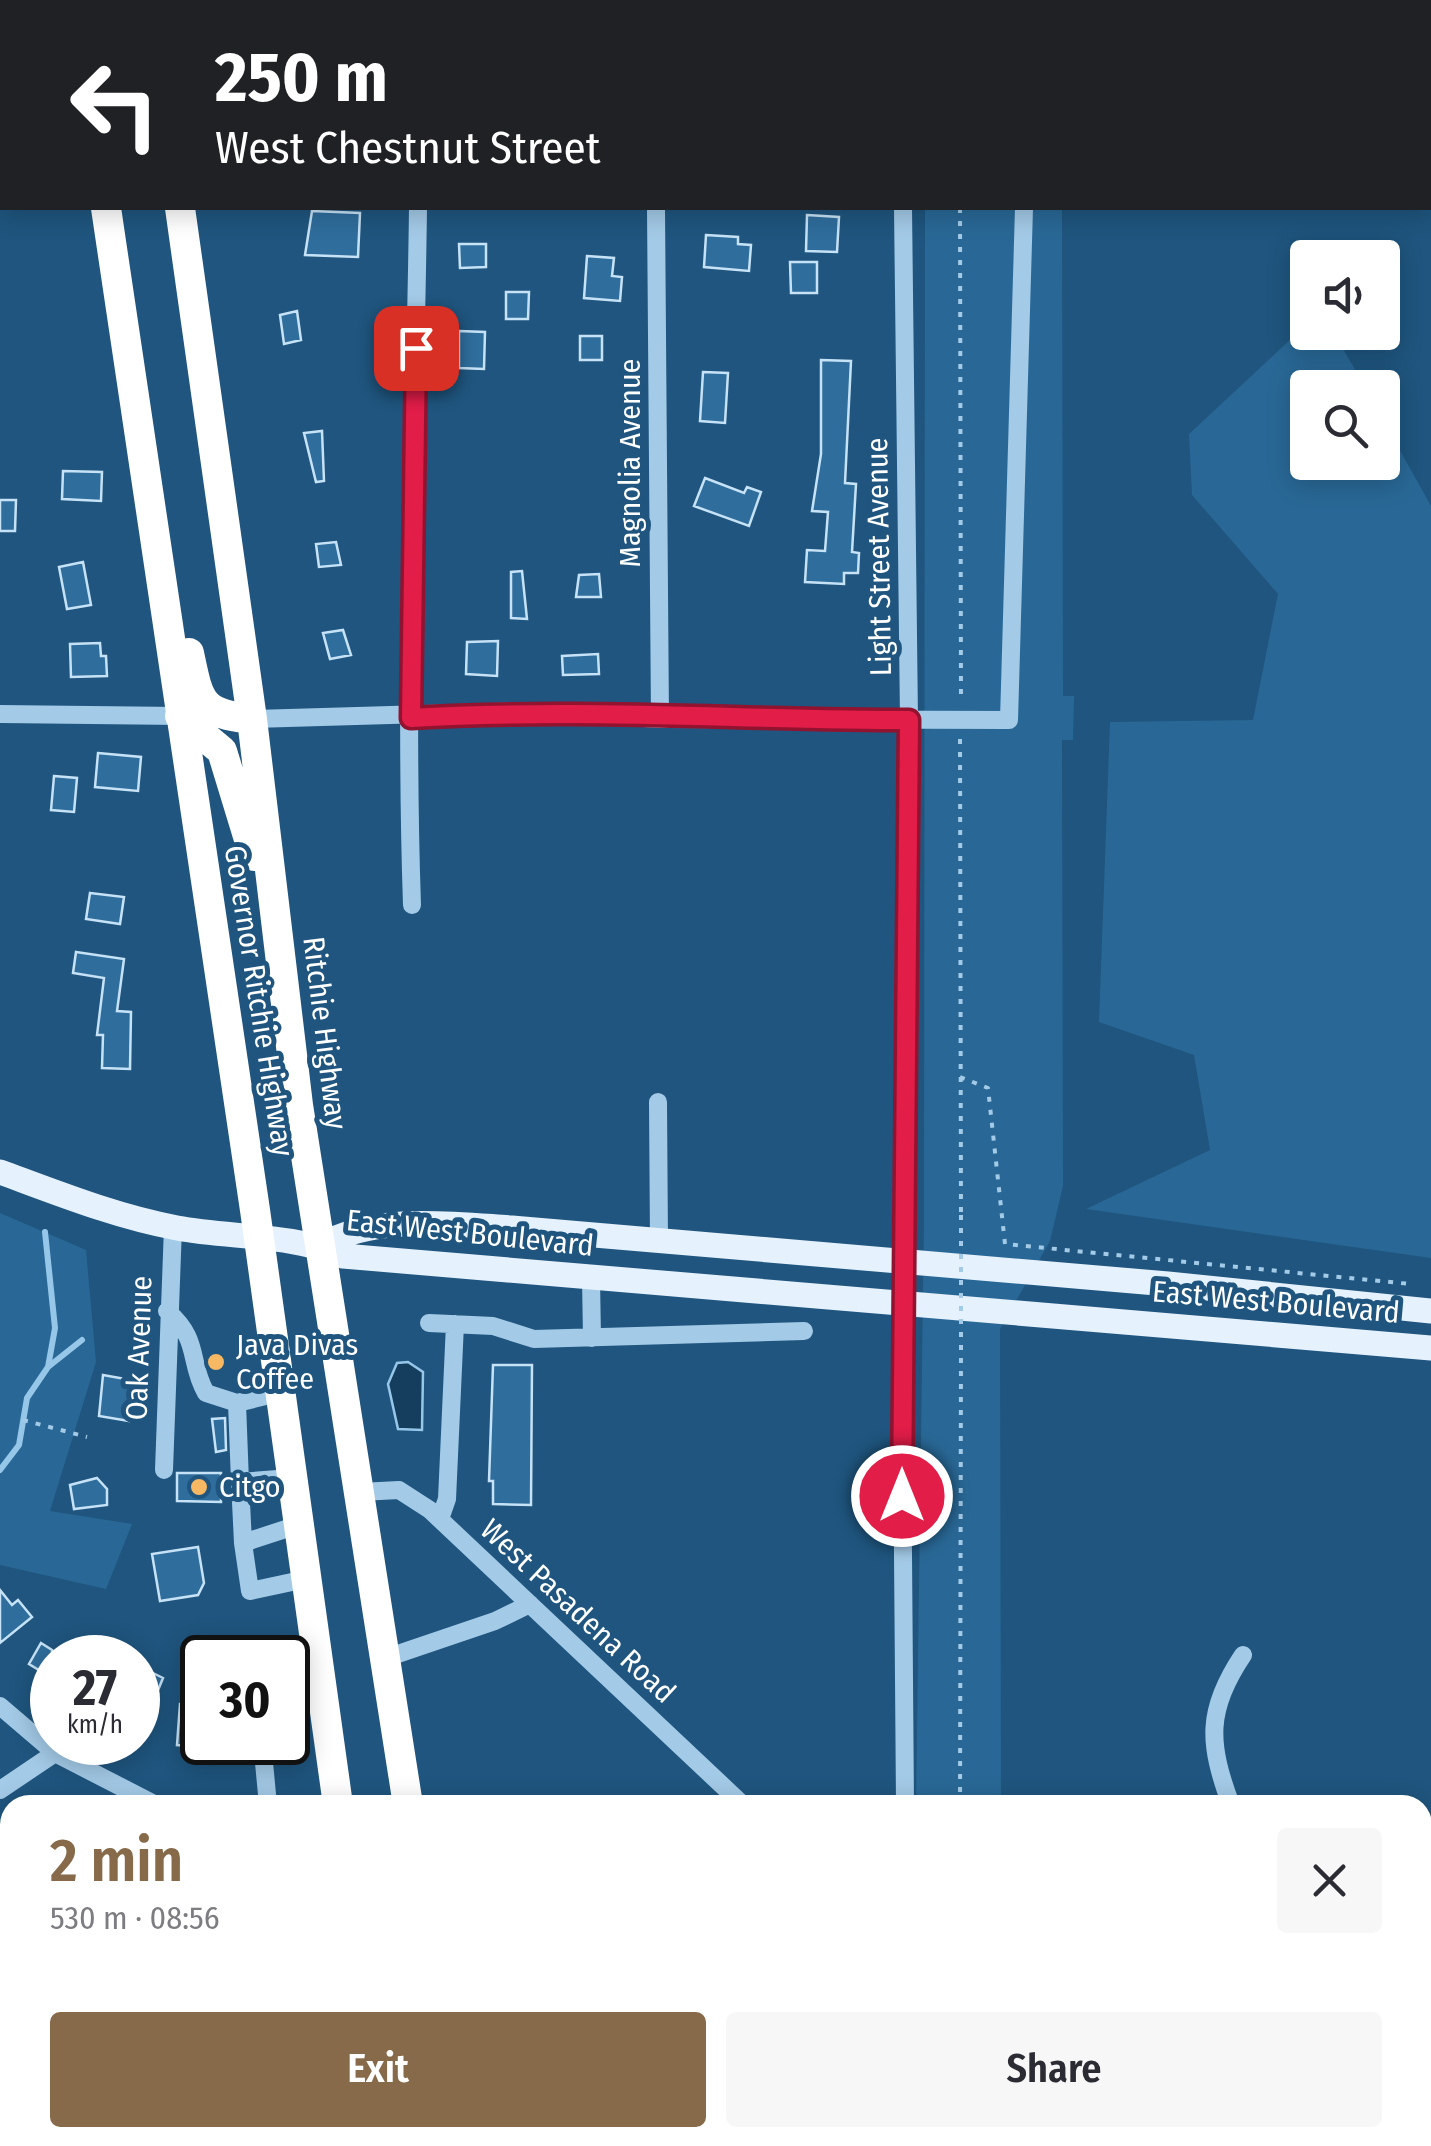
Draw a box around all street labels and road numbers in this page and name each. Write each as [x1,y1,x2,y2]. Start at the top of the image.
street label: Magnolia Avenue [612,359,648,567]
street label: Light Street Avenue [859,437,899,677]
street label: Governor Ritchie Highway [217,843,301,1160]
street label: Ritchie Highway [295,935,355,1132]
street label: East West Boulevard [345,1202,595,1264]
street label: East West Boulevard [1151,1273,1401,1331]
street label: Oak Avenue [118,1275,160,1421]
street label: West Pasadena Road [473,1511,683,1711]

